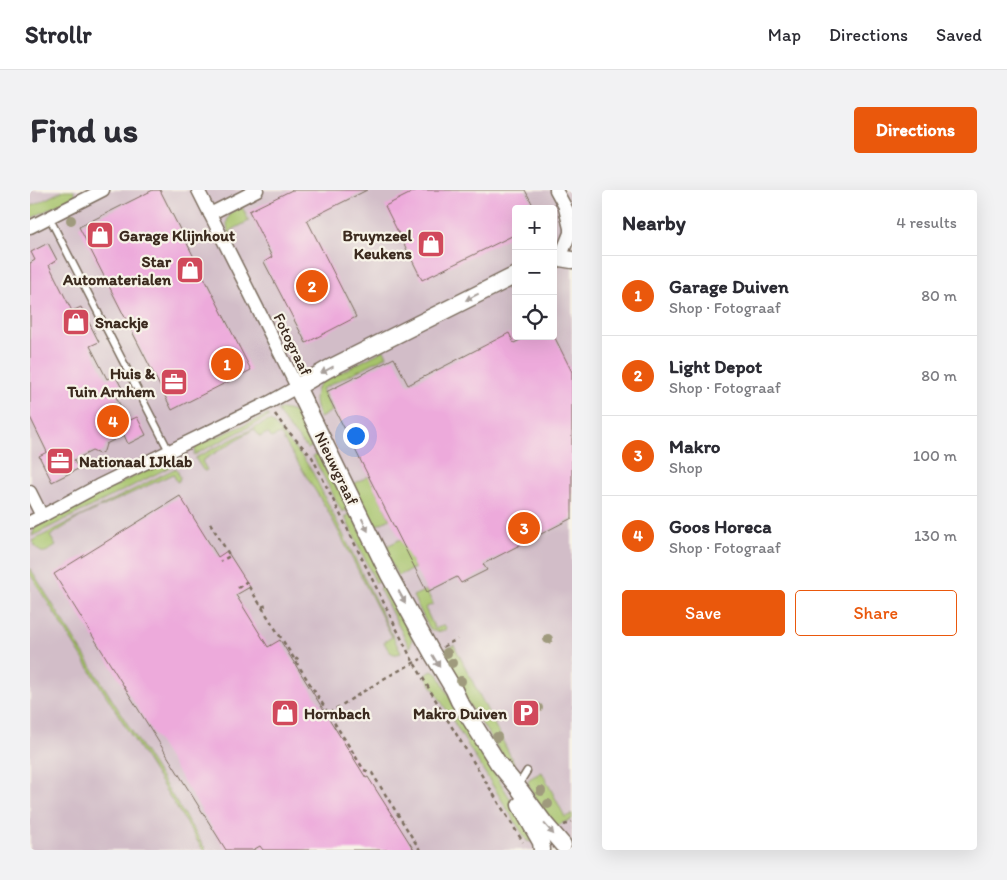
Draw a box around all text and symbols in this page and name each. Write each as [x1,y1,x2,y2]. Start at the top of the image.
text: Strollr [25,20,91,49]
text: Map [768,24,801,46]
text: Directions [829,24,908,46]
text: Saved [936,24,982,46]
button: Directions [854,107,977,153]
text: Find us [30,109,138,151]
map controls [512,205,557,340]
button: + [512,205,557,250]
text: Nearby [622,210,686,235]
text: 4 results [896,213,957,232]
shop icon: Garage Klijnhout [85,220,115,250]
place label: Garage Klijnhout [119,226,235,246]
place label: Bruynzeel Keukens [343,226,412,263]
shop icon: Bruynzeel Keukens [416,229,446,259]
button: − [512,250,557,295]
place label: Star Automaterialen [62,252,172,289]
shop icon: Star Automaterialen [175,255,205,285]
pin: 2 [296,267,328,305]
text: Garage Duiven [669,275,789,298]
text: 1 [634,286,642,305]
text: 80 m [921,286,957,305]
one-way arrow [465,293,479,301]
button: locate [512,295,557,340]
text: Shop · Fotograaf [669,298,781,317]
shop icon: Snackje [61,307,91,337]
street label: Fotograaf [269,310,316,379]
place label: Snackje [95,313,149,333]
pin: 1 [211,345,243,383]
text: Light Depot [669,355,762,378]
place label: Huis & Tuin Arnhem [66,364,156,401]
one-way arrow [320,366,334,374]
text: 2 [634,366,642,385]
text: 80 m [921,366,957,385]
office icon: Huis & Tuin Arnhem [159,367,189,397]
text: Shop · Fotograaf [669,378,781,397]
pin: 4 [97,402,129,440]
your location [343,423,369,449]
street label: Nieuwgraaf [311,429,363,509]
text: Makro [669,435,720,458]
office icon: Nationaal IJklab [45,446,75,476]
text: 3 [634,446,642,465]
text: 100 m [913,446,957,465]
place label: Nationaal IJklab [79,452,192,471]
text: Shop [669,458,703,477]
pin: 3 [508,509,540,547]
text: Goos Horeca [669,515,772,538]
one-way arrow [361,518,369,532]
text: 4 [633,526,643,545]
text: 130 m [914,526,957,545]
text: Shop · Fotograaf [669,538,781,557]
button: Save [622,590,785,636]
button: Share [795,590,957,636]
one-way arrow [397,591,406,604]
one-way arrow [432,653,440,668]
shop icon: Hornbach [270,698,300,728]
parking icon: Makro Duiven [511,698,541,728]
place label: Hornbach [304,704,371,723]
place label: Makro Duiven [413,704,508,723]
one-way arrow [543,823,555,835]

